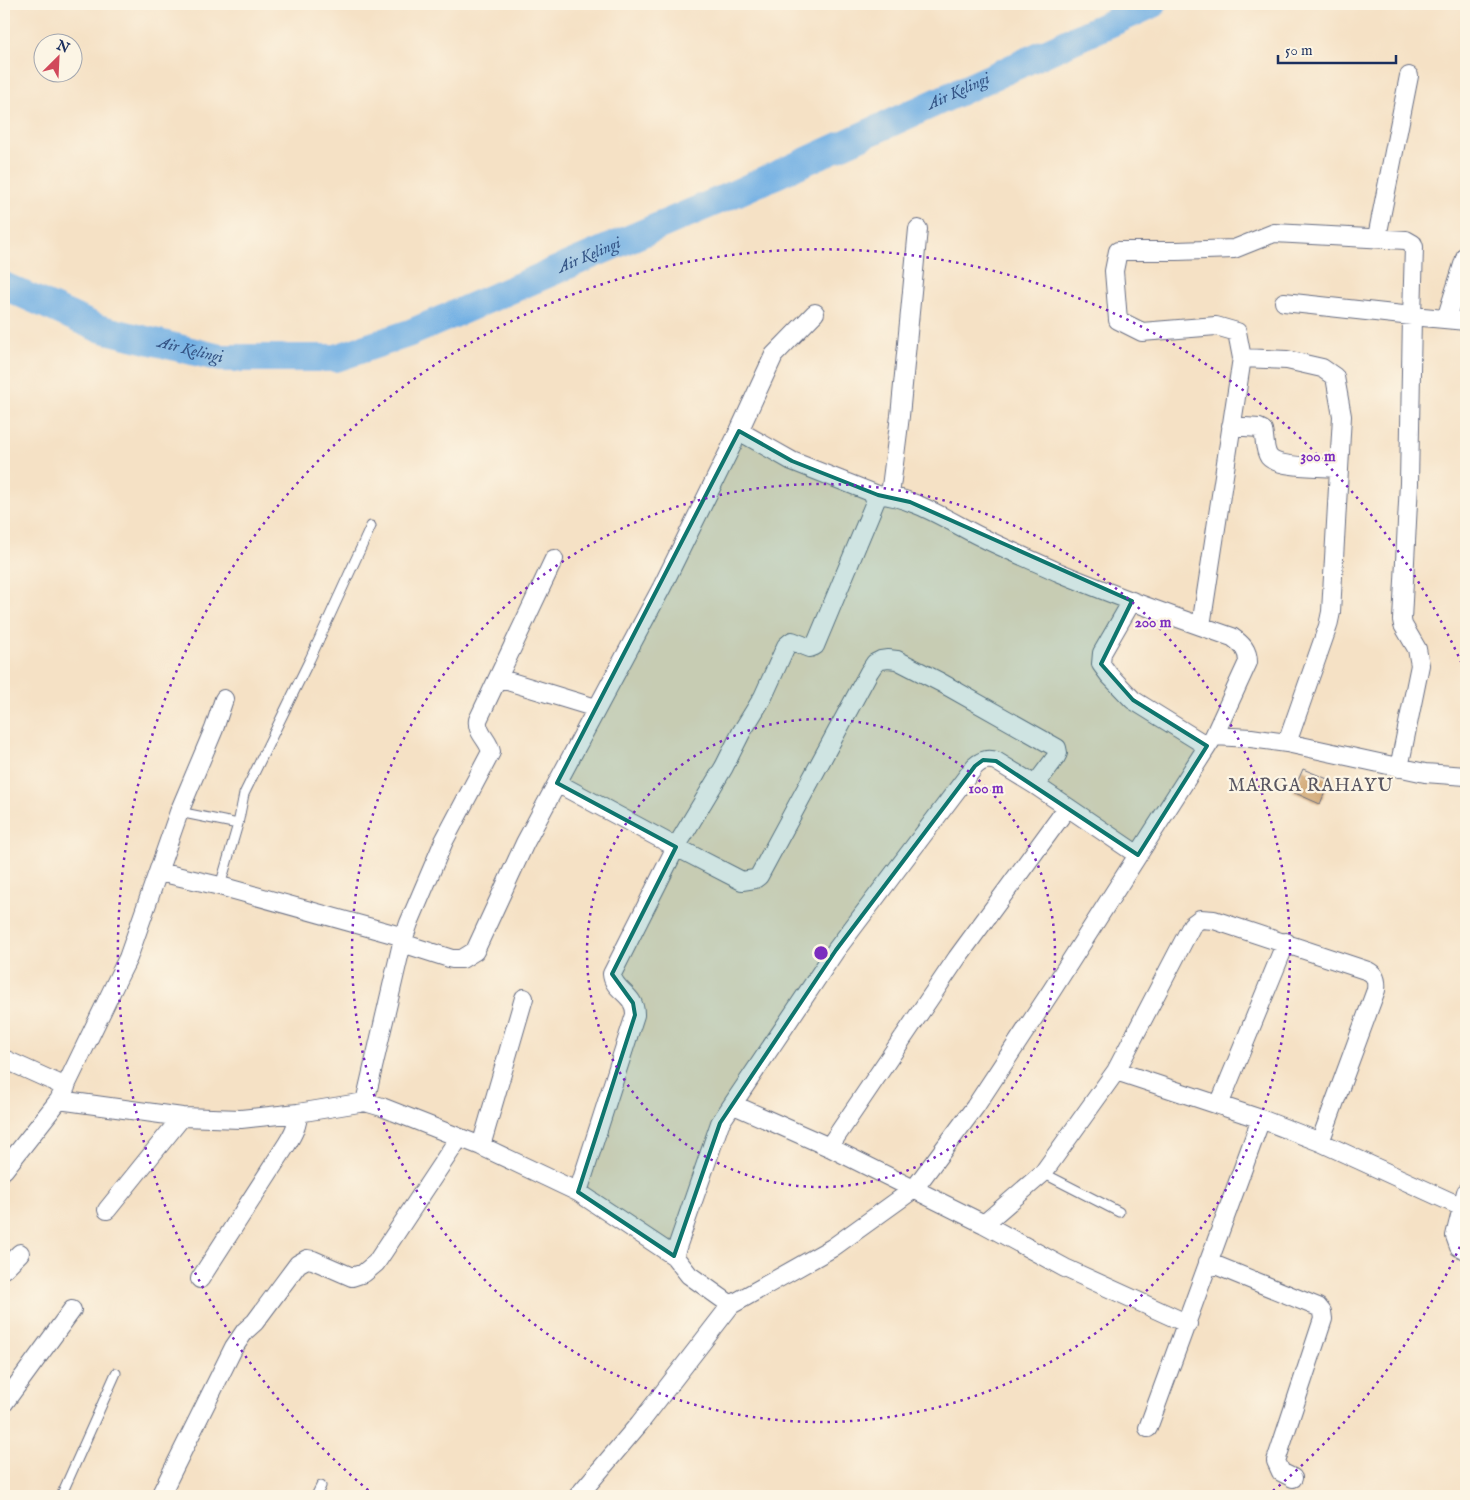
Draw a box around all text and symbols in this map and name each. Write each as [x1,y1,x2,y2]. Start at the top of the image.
north arrow [32,32,82,82]
scale bar [1278,32,1395,64]
text: N [53,36,72,58]
text: 50 m [1285,41,1313,60]
water label: Air Kelingi [922,69,994,116]
water label: Air Kelingi [553,233,625,279]
water label: Air Kelingi [154,333,224,368]
text: 300 m [1300,447,1336,466]
text: 200 m [1135,613,1172,632]
district label: MARGA RAHAYU [1228,775,1394,798]
text: 100 m [968,779,1004,798]
centre of rings [812,944,830,962]

